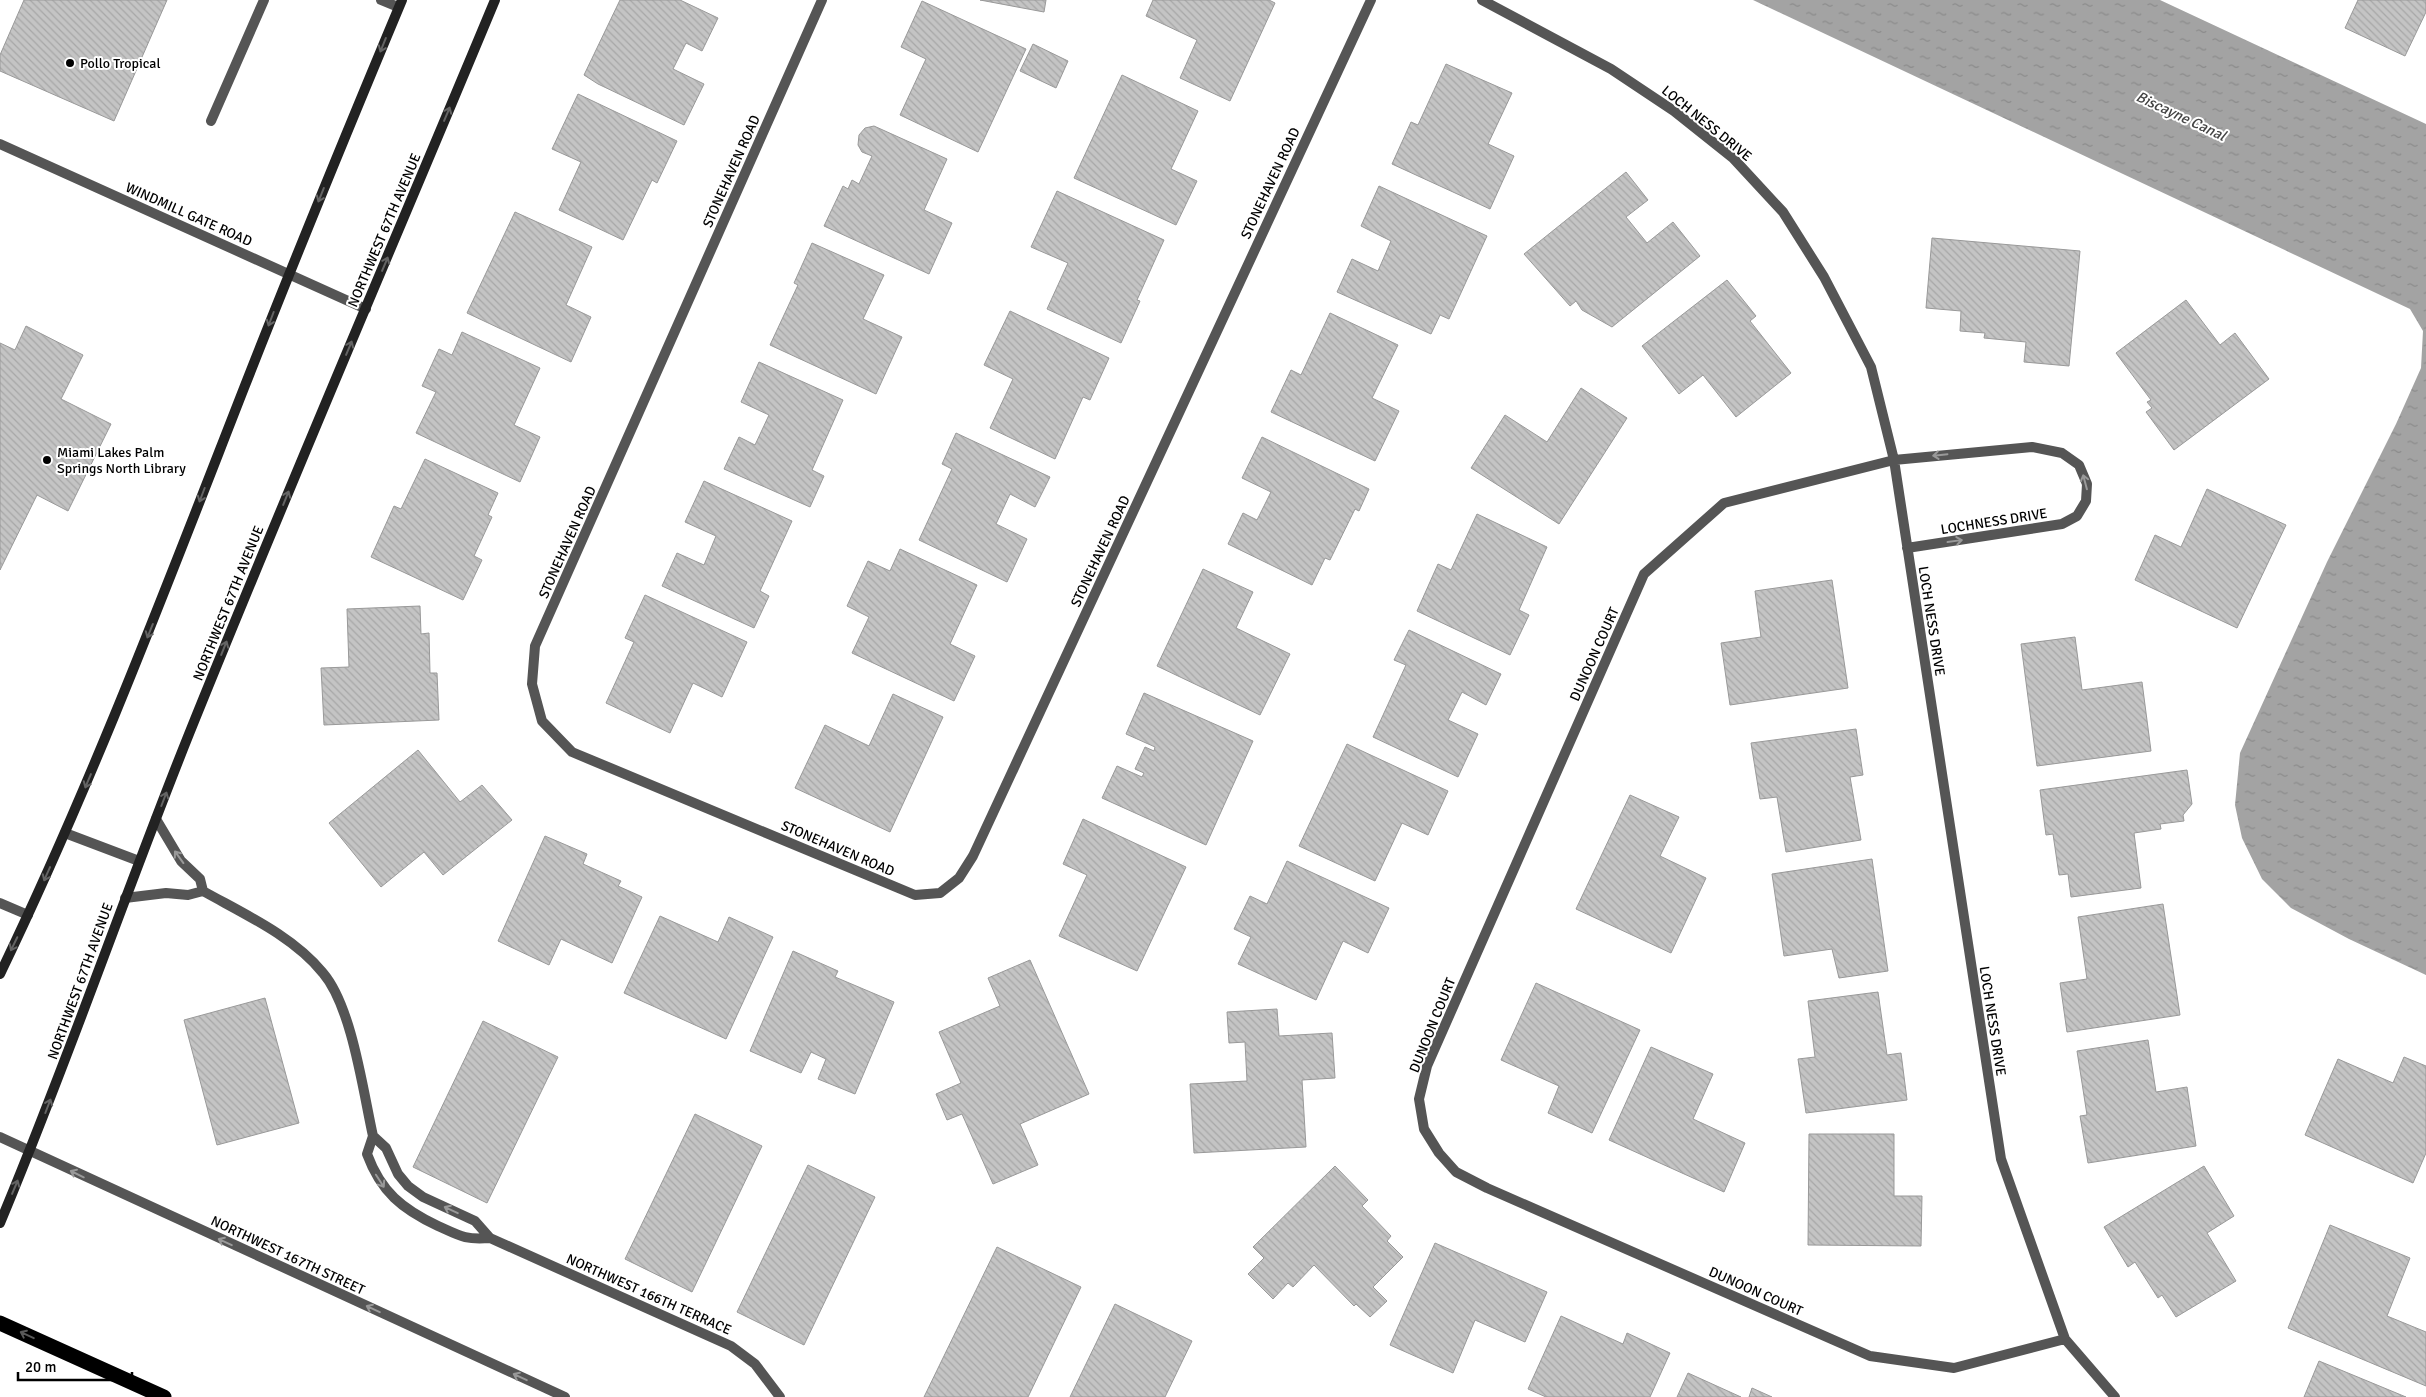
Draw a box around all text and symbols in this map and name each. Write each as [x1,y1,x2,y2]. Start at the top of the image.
one-way arrow [378,37,387,52]
place label: Pollo Tropical [80,55,161,72]
marker: Pollo Tropical [64,57,76,69]
street label: LOCH NESS DRIVE [1658,82,1755,165]
water label: Biscayne Canal [2133,87,2230,145]
one-way arrow [443,107,453,122]
street label: STONEHAVEN ROAD [699,112,764,230]
street label: STONEHAVEN ROAD [1237,125,1304,242]
street label: NORTHWEST 67TH AVENUE [344,151,425,310]
street label: WINDMILL GATE ROAD [123,179,255,250]
one-way arrow [316,187,325,202]
one-way arrow [381,257,390,273]
one-way arrow [266,311,275,327]
one-way arrow [345,341,355,356]
place label: Miami Lakes Palm Springs North Library [57,444,186,477]
one-way arrow [1932,450,1948,460]
marker: Miami Lakes Palm Springs North Library [41,454,53,466]
one-way arrow [2080,474,2089,490]
street label: STONEHAVEN ROAD [535,483,600,601]
one-way arrow [197,487,206,503]
one-way arrow [281,491,291,506]
street label: STONEHAVEN ROAD [1067,493,1134,610]
street label: LOCHNESS DRIVE [1940,505,2049,538]
street label: NORTHWEST 67TH AVENUE [190,523,267,683]
one-way arrow [1947,536,1963,546]
street label: LOCH NESS DRIVE [1914,565,1949,677]
street label: DUNOON COURT [1566,605,1623,704]
one-way arrow [144,623,154,638]
one-way arrow [220,641,230,656]
one-way arrow [82,773,92,788]
one-way arrow [159,792,169,807]
street label: STONEHAVEN ROAD [779,817,897,880]
one-way arrow [173,851,184,864]
one-way arrow [41,866,51,881]
street label: NORTHWEST 67TH AVENUE [44,900,117,1062]
one-way arrow [9,937,19,952]
street label: LOCH NESS DRIVE [1975,965,2010,1077]
street label: DUNOON COURT [1406,975,1459,1075]
one-way arrow [44,1099,53,1114]
one-way arrow [70,1169,85,1178]
one-way arrow [375,1173,385,1187]
one-way arrow [11,1180,21,1195]
one-way arrow [444,1205,459,1214]
street label: NORTHWEST 167TH STREET [208,1212,368,1299]
one-way arrow [218,1236,233,1246]
street label: NORTHWEST 166TH TERRACE [564,1250,734,1339]
street label: DUNOON COURT [1706,1263,1805,1320]
one-way arrow [366,1304,381,1314]
one-way arrow [20,1330,35,1339]
scale bar [18,1350,131,1382]
text: 20 m [25,1358,56,1376]
one-way arrow [513,1371,528,1381]

